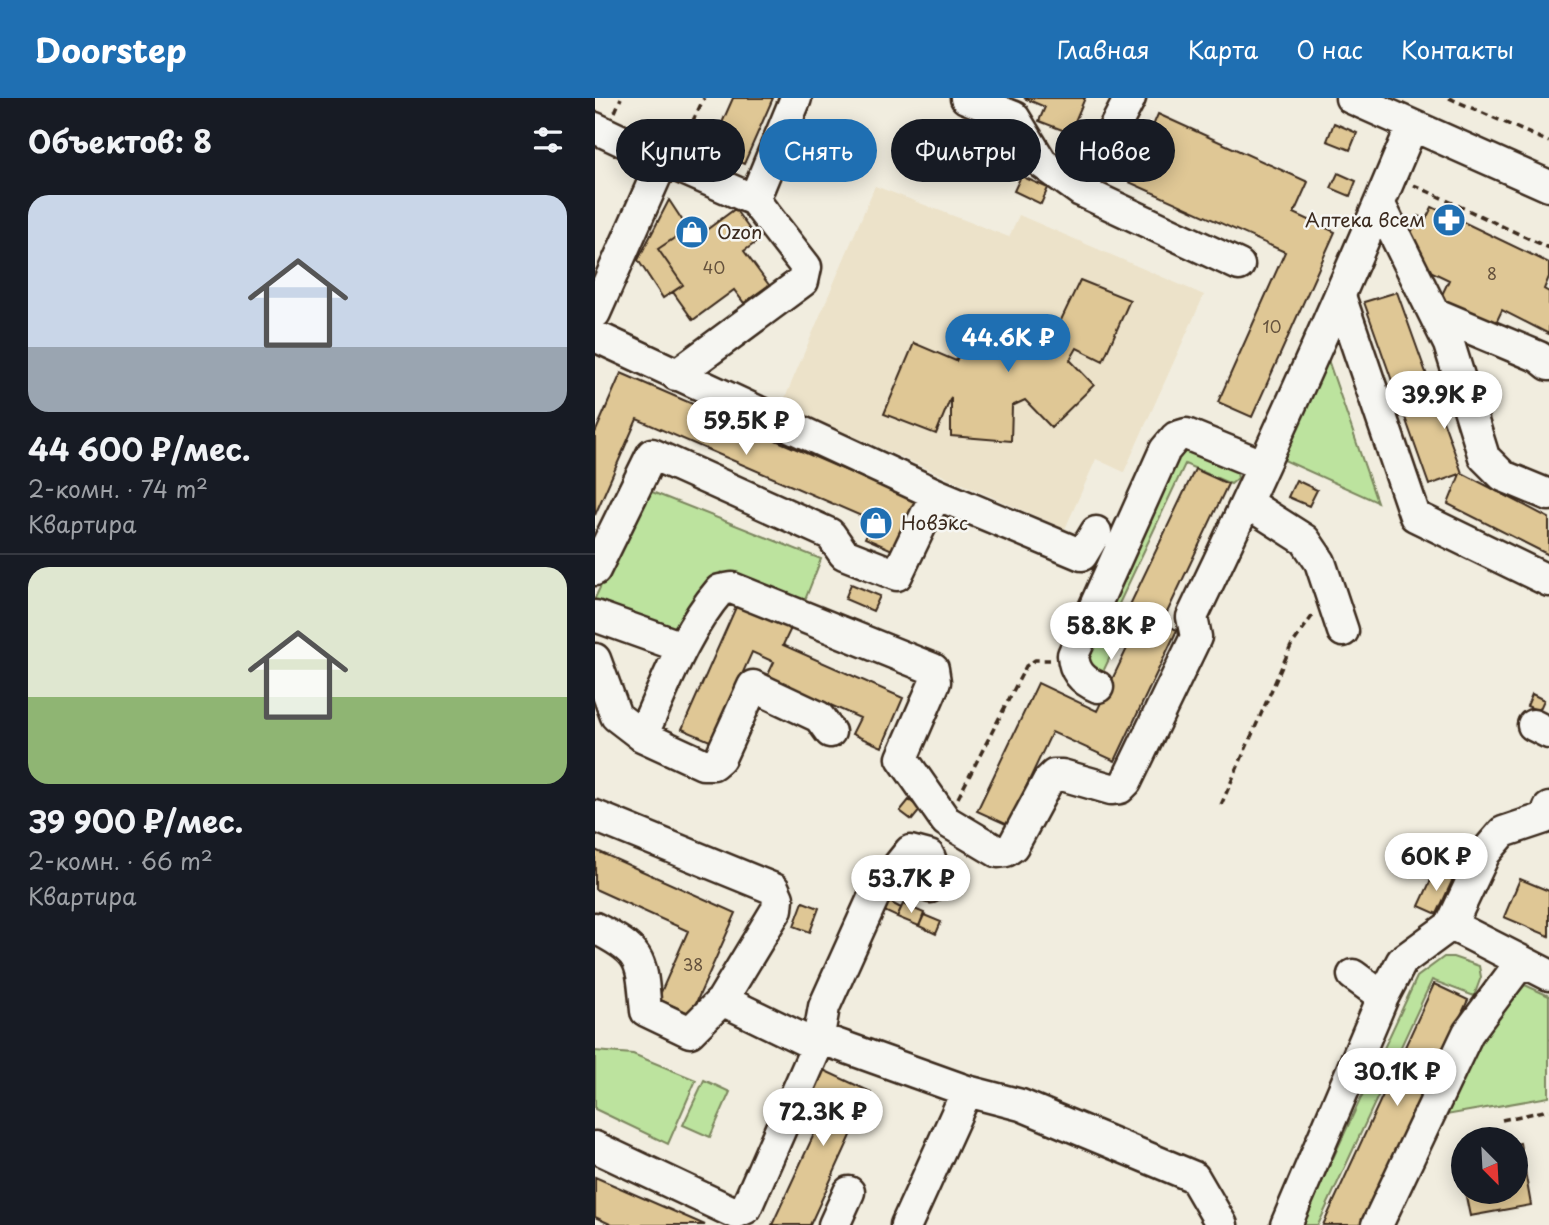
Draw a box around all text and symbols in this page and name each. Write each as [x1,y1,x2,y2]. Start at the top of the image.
text: Doorstep [35,24,187,74]
text: Главная [1057,31,1150,67]
text: Карта [1188,31,1258,67]
text: О нас [1296,31,1363,67]
text: Контакты [1401,31,1514,67]
text: Объектов: 8 [28,118,212,163]
chip: Купить [616,119,745,182]
chip: Снять [759,119,877,182]
chip: Фильтры [891,119,1041,182]
chip: Новое [1055,119,1175,182]
icon: filters [529,121,567,159]
pharmacy icon: Аптека всем [1430,201,1468,239]
place label: Аптека всем [1305,205,1425,233]
shop icon: Ozon [673,213,711,251]
place label: Ozon [717,217,762,245]
icon: home [235,240,361,366]
house number: 40 [703,255,725,279]
house number: 8 [1487,261,1497,285]
pin: 44.6K ₽ [943,314,1073,374]
house number: 10 [1263,314,1281,338]
text: 44.6K ₽ [961,319,1055,354]
pin: 39.9K ₽ [1379,372,1509,431]
text: 39.9K ₽ [1401,376,1487,411]
pin: 59.5K ₽ [681,398,811,457]
text: 59.5K ₽ [703,402,789,437]
text: 44 600 ₽/мес. [28,426,250,471]
text: 2-комн. · 74 m² [28,471,208,506]
shop icon: Новэкс [857,504,895,542]
text: Квартира [28,506,136,541]
place label: Новэкс [901,508,968,536]
pin: 58.8K ₽ [1046,602,1176,662]
text: 58.8K ₽ [1066,607,1156,642]
icon: home [235,612,361,738]
text: 39 900 ₽/мес. [28,798,243,843]
pin: 60K ₽ [1387,834,1485,893]
text: 60K ₽ [1401,838,1471,873]
text: 2-комн. · 66 m² [28,843,213,878]
pin: 53.7K ₽ [846,856,976,915]
text: 53.7K ₽ [867,860,955,895]
text: Квартира [28,878,136,913]
house number: 38 [683,952,703,976]
pin: 30.1K ₽ [1332,1048,1462,1108]
text: 30.1K ₽ [1353,1053,1441,1088]
pin: 72.3K ₽ [758,1088,888,1148]
text: 72.3K ₽ [779,1093,867,1128]
north arrow [1451,1127,1528,1204]
map controls [1451,1127,1528,1204]

